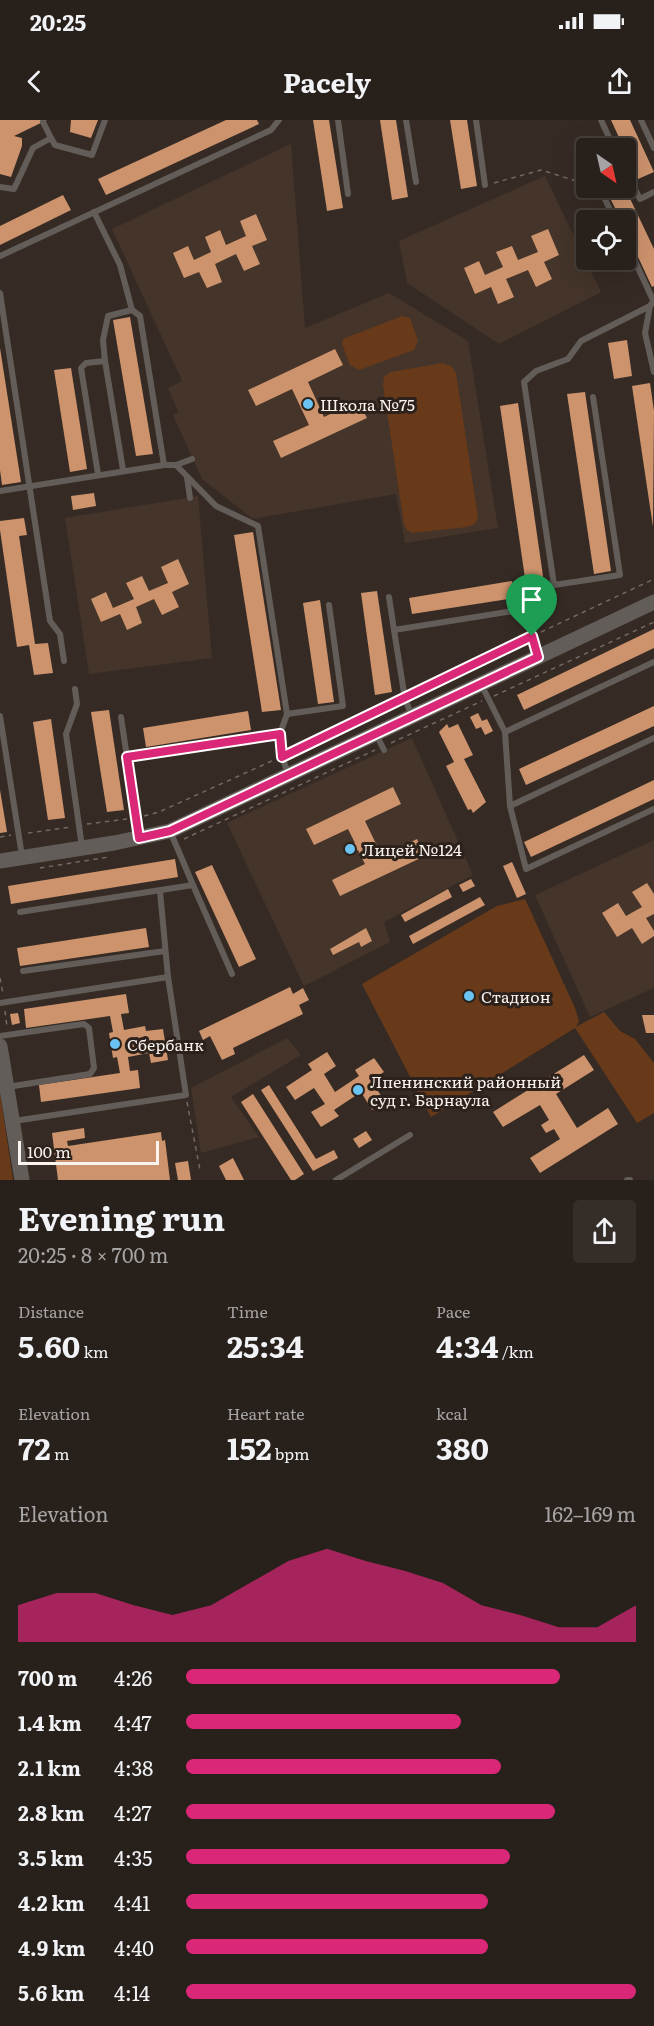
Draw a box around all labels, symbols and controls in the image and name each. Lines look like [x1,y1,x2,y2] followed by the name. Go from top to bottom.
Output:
[30,5,86,38] text: 20:25
[283,61,371,101] text: Pacely
[18,65,51,98] icon: back
[603,65,636,98] icon: share
[576,138,636,198] north arrow
[576,138,636,270] map controls
[576,210,636,270] button: locate
[320,392,415,416] place label: Школа №75
[301,397,315,411] marker: Школа №75
[506,574,557,636] pin
[515,583,548,616] icon: arrive
[362,837,462,861] place label: Лицей №124
[343,842,357,856] marker: Лицей №124
[481,984,551,1008] place label: Стадион
[462,989,476,1003] marker: Стадион
[127,1032,204,1056] place label: Сбербанк
[108,1037,122,1051] marker: Сбербанк
[370,1069,561,1111] place label: Лпенинский районный суд г. Барнаула
[351,1083,365,1097] marker: Лпенинский районный суд г. Барнаула
[18,1138,159,1166] scale bar
[27,1139,71,1163] text: 100 m
[18,1192,225,1241] text: Evening run
[573,1200,636,1263] button: share
[18,1239,168,1269] text: 20:25 · 8 × 700 m
[18,1299,84,1323] text: Distance
[227,1299,268,1323] text: Time
[436,1299,470,1323] text: Pace
[18,1323,80,1367] text: 5.60
[227,1323,304,1367] text: 25:34
[436,1323,499,1367] text: 4:34
[80,1339,109,1363] text: km
[499,1339,534,1363] text: /km
[18,1401,90,1425] text: Elevation
[227,1401,305,1425] text: Heart rate
[436,1401,468,1425] text: kcal
[18,1425,51,1469] text: 72
[227,1425,272,1469] text: 152
[436,1425,489,1469] text: 380
[51,1441,69,1465] text: m
[272,1441,310,1465] text: bpm
[18,1498,108,1528] text: Elevation
[544,1498,636,1528] text: 162–169 m
[18,1662,77,1692] text: 700 m
[114,1662,152,1692] text: 4:26
[18,1707,82,1737] text: 1.4 km
[114,1707,152,1737] text: 4:47
[18,1752,81,1782] text: 2.1 km
[114,1752,153,1782] text: 4:38
[18,1797,84,1827] text: 2.8 km
[114,1797,152,1827] text: 4:27
[18,1842,84,1872] text: 3.5 km
[114,1842,152,1872] text: 4:35
[18,1887,85,1917] text: 4.2 km
[114,1887,150,1917] text: 4:41
[18,1932,86,1962] text: 4.9 km
[114,1932,154,1962] text: 4:40
[18,1977,84,2007] text: 5.6 km
[114,1977,150,2007] text: 4:14

